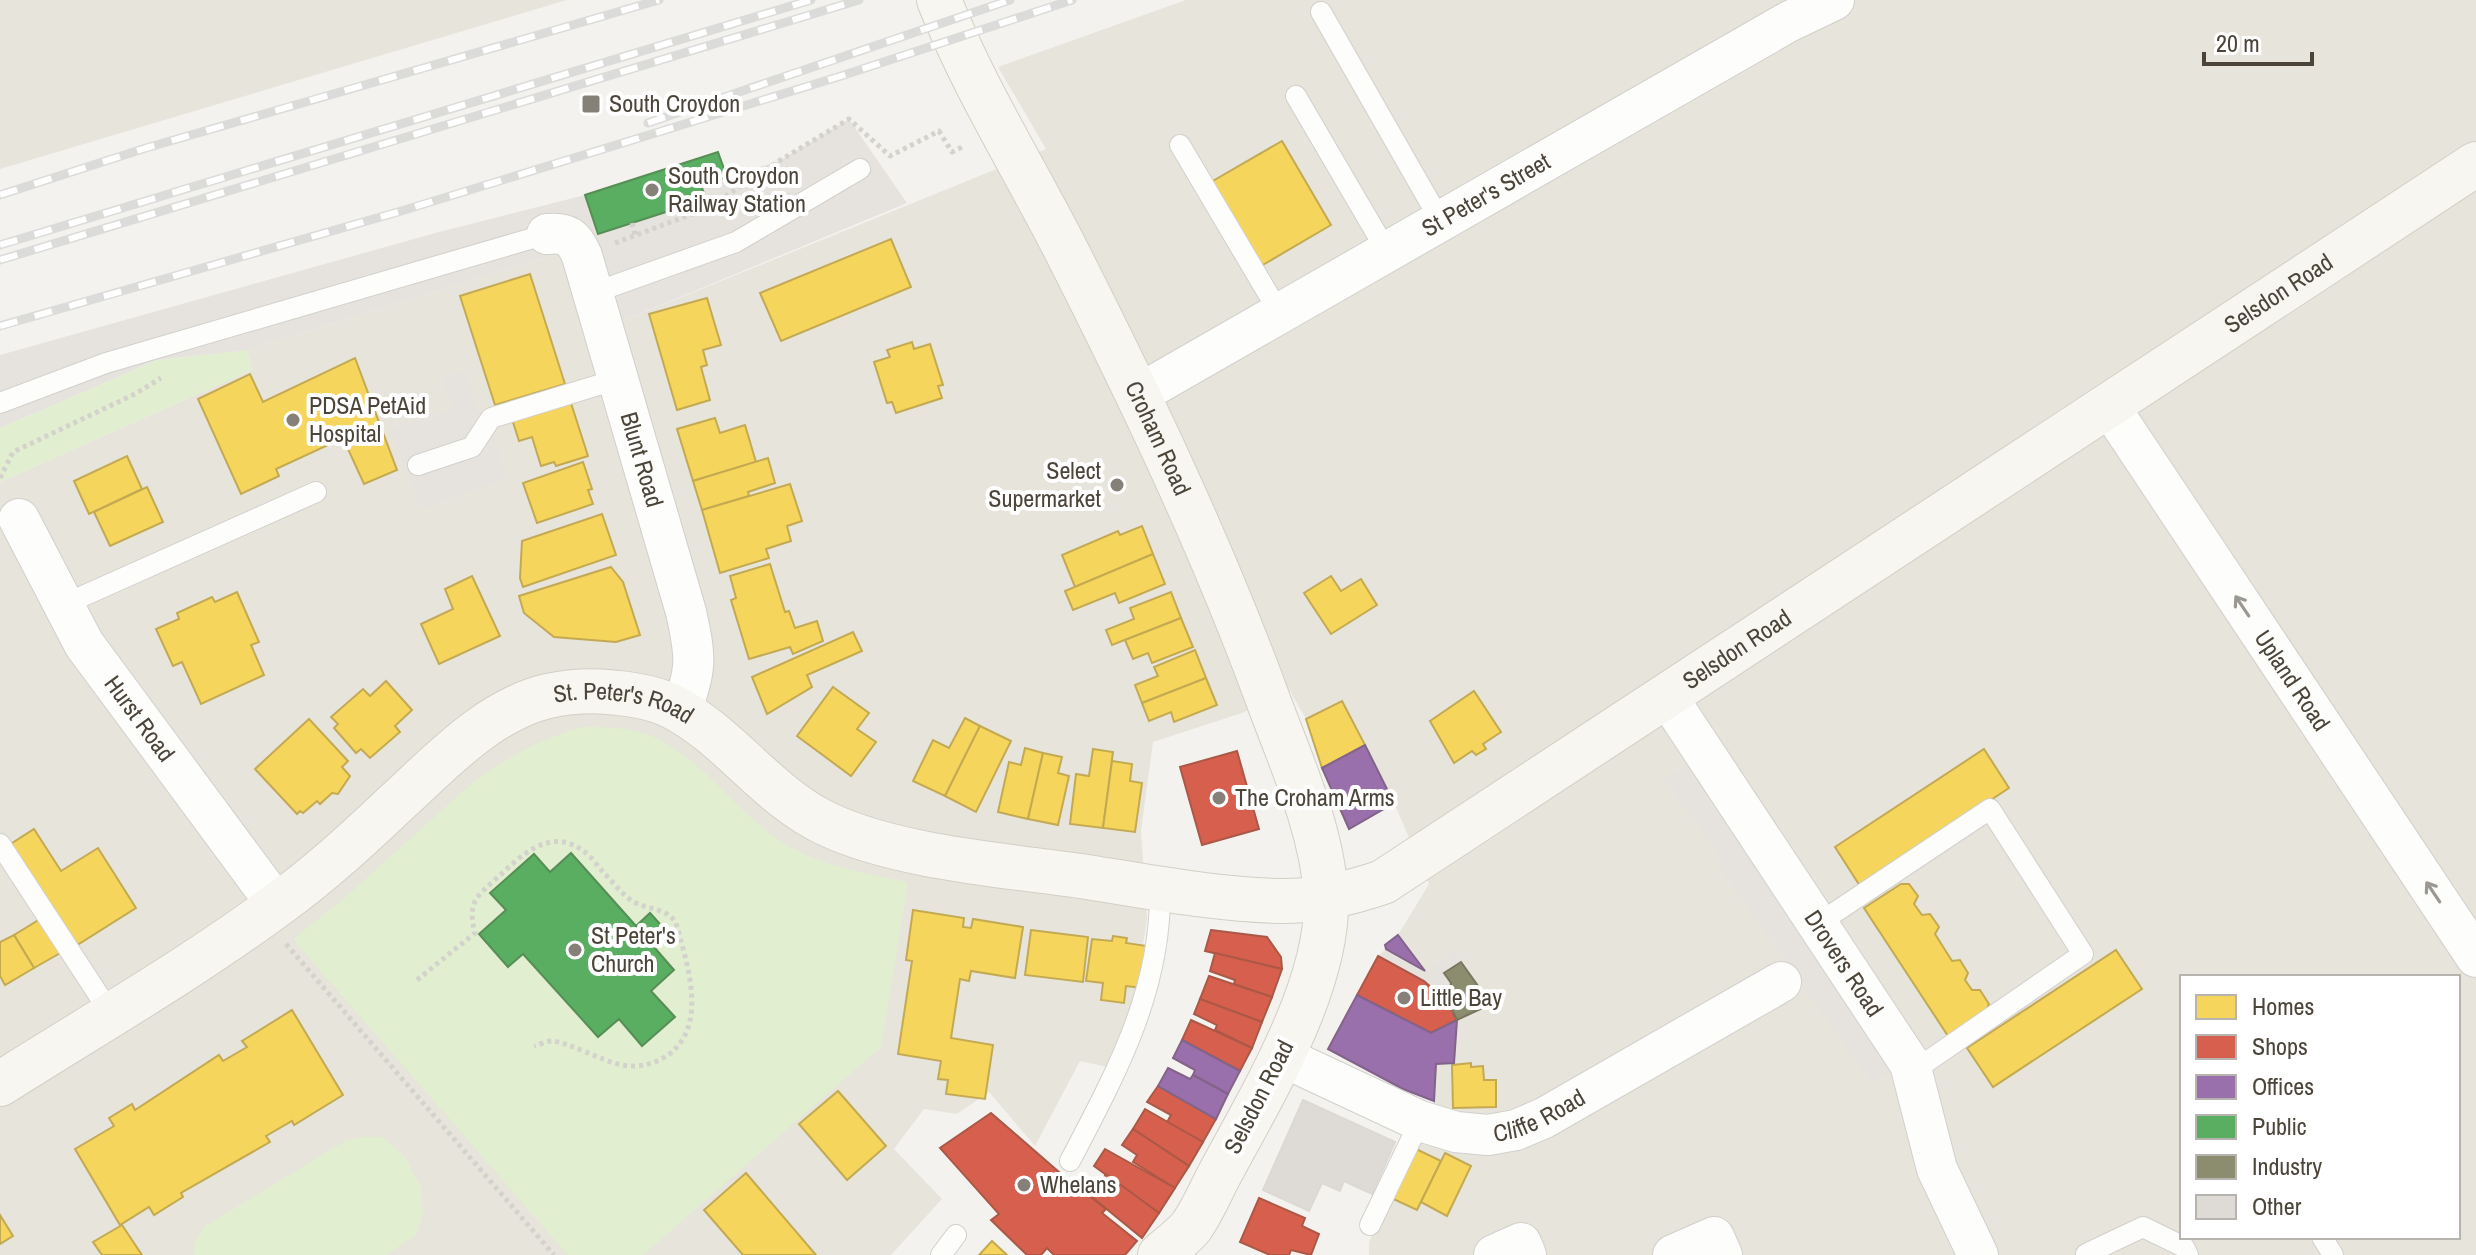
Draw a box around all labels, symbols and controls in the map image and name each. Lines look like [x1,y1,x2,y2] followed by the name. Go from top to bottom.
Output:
[2204,16,2312,66] scale bar
[2216,27,2260,59] text: 20 m
[609,87,740,119] place label: South Croydon
[580,93,602,115] marker: South Croydon
[1416,145,1556,244] street label: St Peter's Street
[668,159,806,219] place label: South Croydon Railway Station
[643,181,661,199] marker: South Croydon Railway Station
[2218,246,2338,340] street label: Selsdon Road
[1118,375,1199,500] street label: Croham Road
[309,389,426,449] place label: PDSA PetAid Hospital
[613,408,671,511] street label: Blunt Road
[284,411,302,429] marker: PDSA PetAid Hospital
[988,454,1102,514] place label: Select Supermarket
[1108,476,1126,494] marker: Select Supermarket
[2234,595,2250,617] one-way arrow
[1676,601,1797,696] street label: Selsdon Road
[2248,623,2338,737] street label: Upland Road
[98,669,183,768] street label: Hurst Road
[551,674,700,730] street label: St. Peter's Road
[1235,781,1395,813] place label: The Croham Arms
[1210,789,1228,807] marker: The Croham Arms
[2424,881,2440,904] one-way arrow
[1798,904,1891,1023] street label: Drovers Road
[591,919,676,979] place label: St Peter's Church
[566,941,584,959] marker: St Peter's Church
[2180,975,2460,1239] legend
[1420,981,1502,1013] place label: Little Bay
[1395,989,1413,1007] marker: Little Bay
[2252,990,2314,1022] text: Homes
[2252,1030,2308,1062] text: Shops
[1216,1034,1300,1159] street label: Selsdon Road
[2252,1070,2314,1102] text: Offices
[1491,1081,1590,1149] street label: Cliffe Road
[2252,1110,2307,1142] text: Public
[2252,1150,2322,1182] text: Industry
[1040,1168,1117,1200] place label: Whelans
[1015,1176,1033,1194] marker: Whelans
[2252,1190,2302,1222] text: Other

